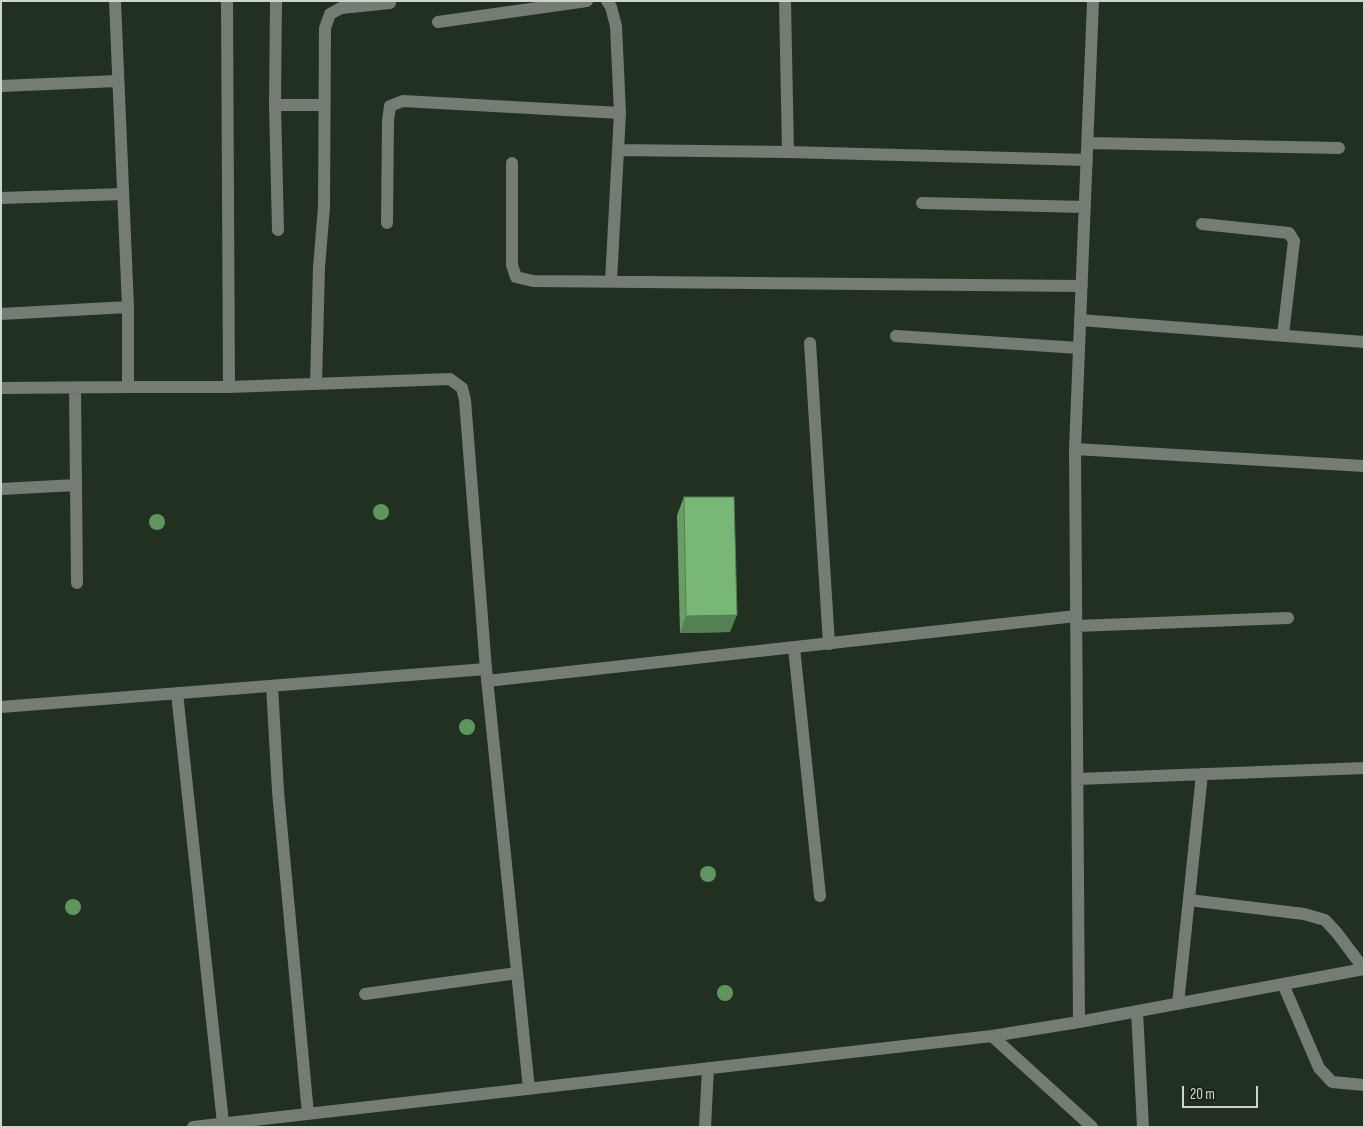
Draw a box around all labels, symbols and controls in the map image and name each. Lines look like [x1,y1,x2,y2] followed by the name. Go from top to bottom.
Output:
[1185,1076,1261,1108] scale bar
[1190,1085,1215,1104] text: 20 m

